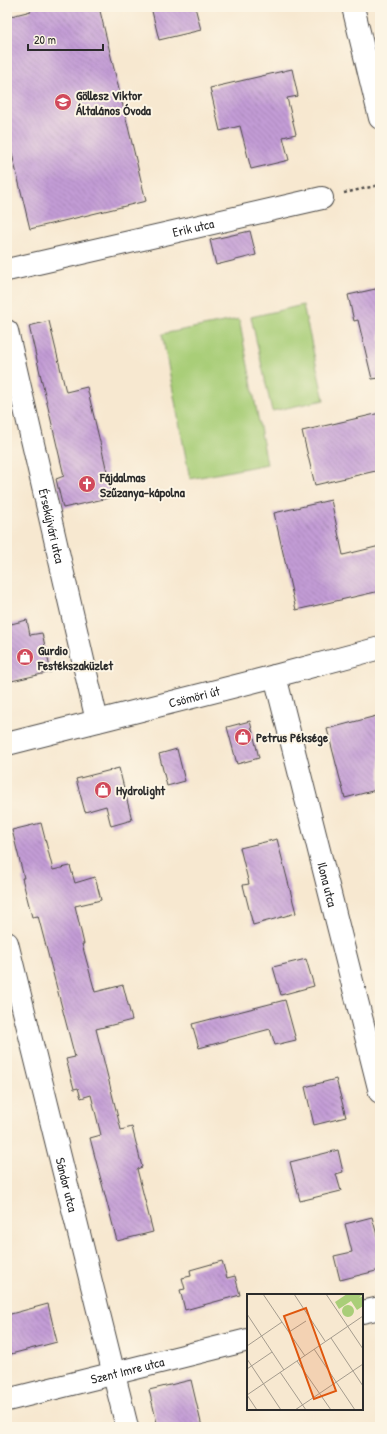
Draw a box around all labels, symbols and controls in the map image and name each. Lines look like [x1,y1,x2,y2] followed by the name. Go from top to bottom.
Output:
[28,26,103,52] scale bar
[34,31,56,48] text: 20 m
[76,86,152,119] place label: Göllesz Viktor Általános Óvoda
[53,92,73,112] school or university icon: Göllesz Viktor Általános Óvoda
[171,214,216,241] street label: Erik utca
[99,468,186,502] place label: Fájdalmas Szűzanya-kápolna
[77,474,97,494] church icon: Fájdalmas Szűzanya-kápolna
[35,487,69,565] street label: Érsekújvári utca
[37,641,114,674] place label: Gurdio Festékszaküzlet
[15,647,35,667] shop icon: Gurdio Festékszaküzlet
[167,681,222,712] street label: Csömöri út
[233,727,253,747] shop icon: Petrus Péksége
[256,728,329,747] place label: Petrus Péksége
[93,780,113,800] shop icon: Hydrolight
[116,781,166,800] place label: Hydrolight
[313,860,342,909] street label: Ilona utca
[52,1156,82,1214] street label: Sándor utca
[247,1294,363,1410] inset map
[89,1352,166,1388] street label: Szent Imre utca

